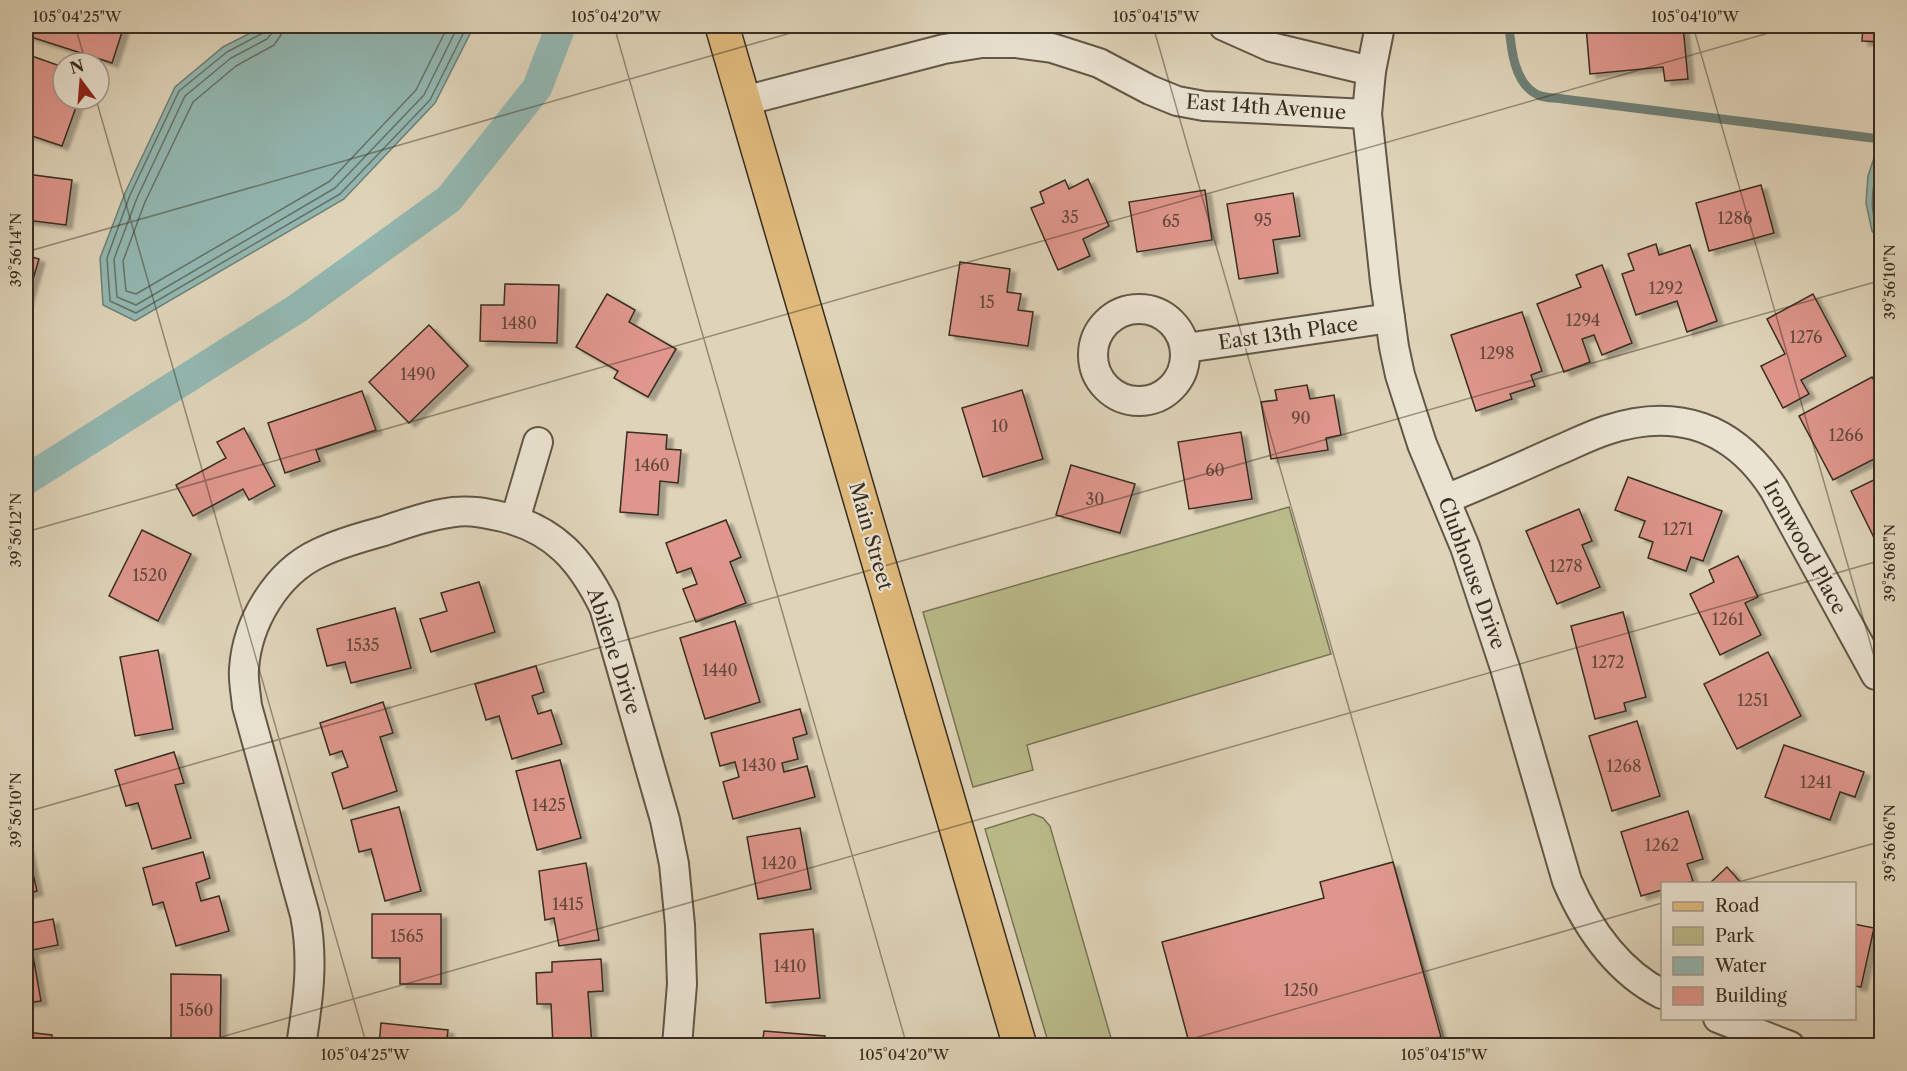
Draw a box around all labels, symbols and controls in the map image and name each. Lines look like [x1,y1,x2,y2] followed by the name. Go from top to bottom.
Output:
[33,7,122,26] text: 105°04'25"W
[571,7,662,26] text: 105°04'20"W
[1113,7,1200,26] text: 105°04'15"W
[1651,7,1740,26] text: 105°04'10"W
[51,51,111,111] north arrow
[67,55,86,78] text: N
[1185,89,1347,125] street label: East 14th Avenue
[1061,207,1079,227] house number: 35
[1718,208,1752,228] house number: 1286
[1254,210,1272,230] house number: 95
[1162,211,1180,231] house number: 65
[6,213,25,287] text: 39°56'14"N
[1880,244,1899,320] text: 39°56'10"N
[1649,278,1683,298] house number: 1292
[979,292,995,312] house number: 15
[1566,310,1600,330] house number: 1294
[1216,311,1360,355] street label: East 13th Place
[501,313,537,333] house number: 1480
[1790,327,1822,347] house number: 1276
[1480,343,1514,363] house number: 1298
[400,364,436,384] house number: 1490
[1291,408,1311,428] house number: 90
[992,416,1008,436] house number: 10
[1829,425,1863,445] house number: 1266
[634,455,670,475] house number: 1460
[1205,460,1225,480] house number: 60
[1758,476,1852,618] street label: Ironwood Place
[844,479,898,593] street label: Main Street
[1086,489,1104,509] house number: 30
[6,493,25,567] text: 39°56'12"N
[1433,494,1511,652] street label: Clubhouse Drive
[1663,519,1694,539] house number: 1271
[1880,524,1899,602] text: 39°56'08"N
[1549,556,1583,576] house number: 1278
[133,565,167,585] house number: 1520
[582,584,646,717] street label: Abilene Drive
[1712,609,1744,629] house number: 1261
[347,635,379,655] house number: 1535
[1591,652,1625,672] house number: 1272
[702,660,738,680] house number: 1440
[1737,690,1769,710] house number: 1251
[742,755,776,775] house number: 1430
[1607,756,1641,776] house number: 1268
[6,772,25,848] text: 39°56'10"N
[1800,772,1832,792] house number: 1241
[532,795,566,815] house number: 1425
[1880,804,1899,882] text: 39°56'06"N
[1645,835,1679,855] house number: 1262
[761,853,797,873] house number: 1420
[1661,882,1856,1020] legend
[552,894,584,914] house number: 1415
[1715,895,1760,917] text: Road
[1715,925,1756,947] text: Park
[390,926,424,946] house number: 1565
[1714,955,1767,977] text: Water
[774,956,806,976] house number: 1410
[1284,980,1318,1000] house number: 1250
[1715,985,1787,1007] text: Building
[179,1000,213,1020] house number: 1560
[321,1045,410,1064] text: 105°04'25"W
[859,1045,950,1064] text: 105°04'20"W
[1401,1045,1488,1064] text: 105°04'15"W

